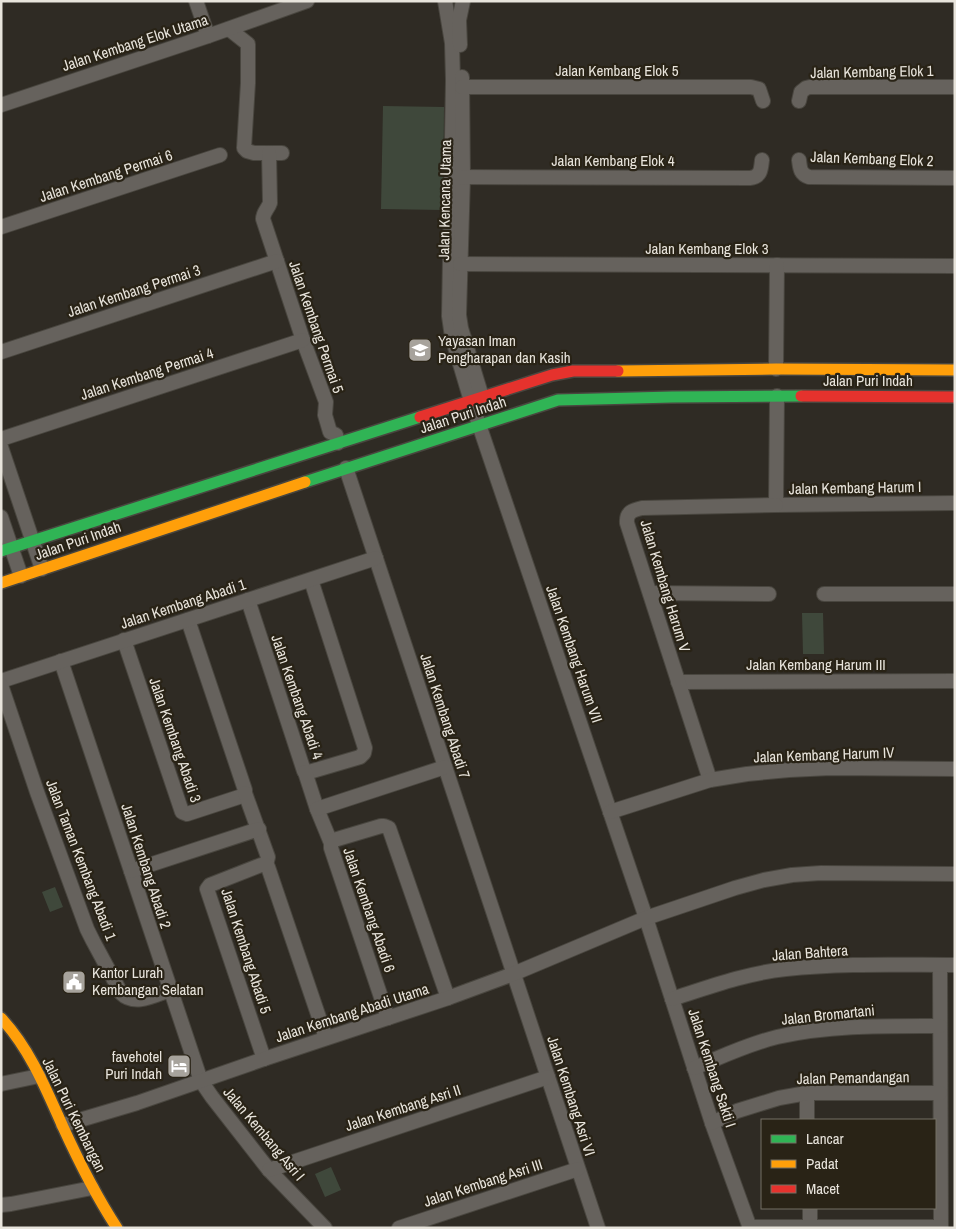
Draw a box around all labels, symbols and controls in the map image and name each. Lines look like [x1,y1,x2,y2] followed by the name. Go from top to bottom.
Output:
[59,9,211,76] street label: Jalan Kembang Elok Utama
[555,60,679,81] street label: Jalan Kembang Elok 5
[810,60,934,83] street label: Jalan Kembang Elok 1
[433,139,456,261] street label: Jalan Kencana Utama
[37,144,175,207] street label: Jalan Kembang Permai 6
[810,146,934,171] street label: Jalan Kembang Elok 2
[551,150,675,171] street label: Jalan Kembang Elok 4
[645,238,769,259] street label: Jalan Kembang Elok 3
[284,258,349,396] street label: Jalan Kembang Permai 5
[65,259,203,322] street label: Jalan Kembang Permai 3
[438,330,571,368] place label: Yayasan Iman Pengharapan dan Kasih
[407,337,433,363] school or university icon: Yayasan Iman Pengharapan dan Kasih
[78,342,216,405] street label: Jalan Kembang Permai 4
[823,370,913,391] street label: Jalan Puri Indah
[417,391,509,438] street label: Jalan Puri Indah
[788,476,921,499] street label: Jalan Kembang Harum I
[32,516,124,565] street label: Jalan Puri Indah
[635,517,696,655] street label: Jalan Kembang Harum V
[117,573,248,634] street label: Jalan Kembang Abadi 1
[541,582,608,725] street label: Jalan Kembang Harum VII
[266,632,329,762] street label: Jalan Kembang Abadi 4
[415,650,476,781] street label: Jalan Kembang Abadi 7
[746,654,886,675] street label: Jalan Kembang Harum III
[144,675,207,805] street label: Jalan Kembang Abadi 3
[753,742,896,767] street label: Jalan Kembang Harum IV
[41,776,122,944] street label: Jalan Taman Kembang Abadi 1
[116,800,177,931] street label: Jalan Kembang Abadi 2
[338,845,401,975] street label: Jalan Kembang Abadi 6
[216,885,277,1016] street label: Jalan Kembang Abadi 5
[771,939,849,966] street label: Jalan Bahtera
[92,962,203,1000] place label: Kantor Lurah Kembangan Selatan
[61,969,87,995] public building icon: Kantor Lurah Kembangan Selatan
[273,978,431,1047] street label: Jalan Kembang Abadi Utama
[780,999,876,1030] street label: Jalan Bromartani
[683,1006,742,1130] street label: Jalan Kembang Sakti I
[542,1033,601,1159] street label: Jalan Kembang Asri VI
[105,1046,162,1084] place label: favehotel Puri Indah
[166,1053,192,1079] hotel icon: favehotel Puri Indah
[38,1054,111,1176] street label: Jalan Puri Kembangan
[796,1066,910,1089] street label: Jalan Pemandangan
[342,1079,463,1136] street label: Jalan Kembang Asri II
[219,1082,310,1185] street label: Jalan Kembang Asri I
[761,1119,936,1209] legend
[806,1128,844,1149] text: Lancar
[421,1153,545,1212] street label: Jalan Kembang Asri III
[806,1153,839,1174] text: Padat
[806,1178,840,1199] text: Macet

